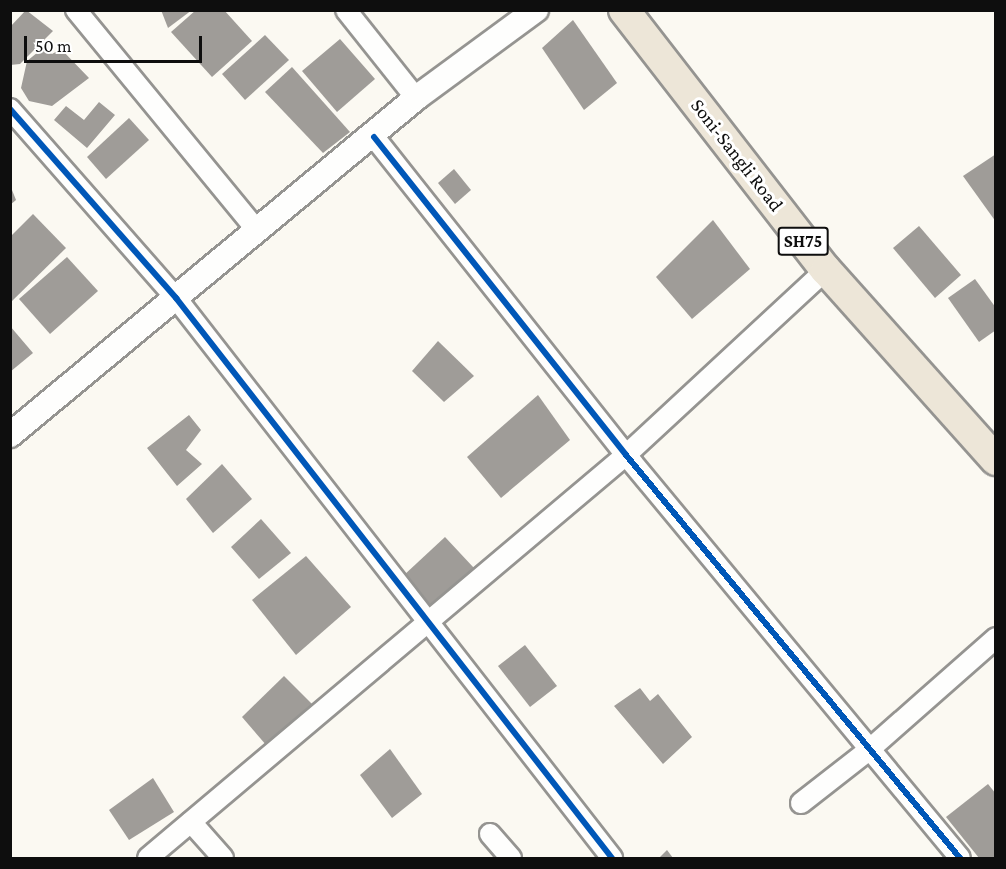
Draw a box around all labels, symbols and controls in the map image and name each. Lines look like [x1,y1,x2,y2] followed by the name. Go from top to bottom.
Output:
[27,24,206,62] scale bar
[35,36,72,56] text: 50 m
[686,94,788,216] street label: Soni-Sangli Road
[778,226,828,256] road number: SH75

